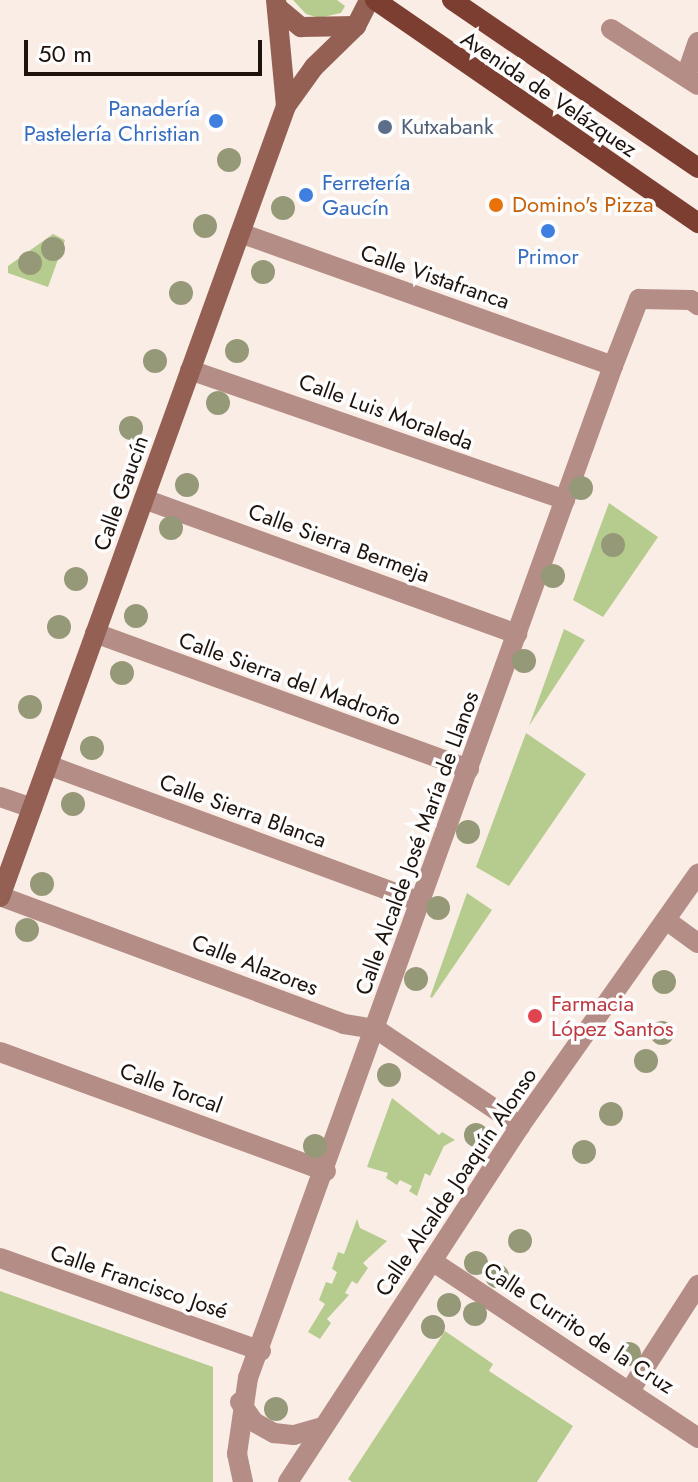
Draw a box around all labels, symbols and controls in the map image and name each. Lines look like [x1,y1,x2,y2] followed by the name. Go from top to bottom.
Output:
[28,24,266,74] scale bar
[456,25,642,163] street label: Avenida de Velázquez
[38,36,92,71] text: 50 m
[24,95,200,146] place label: Panadería Pastelería Christian
[207,112,225,130] marker: Panadería Pastelería Christian
[401,114,494,140] place label: Kutxabank
[376,118,394,136] marker: Kutxabank
[322,169,410,220] place label: Ferretería Gaucín
[297,186,315,204] marker: Ferretería Gaucín
[512,192,654,218] place label: Domino's Pizza
[487,196,505,214] marker: Domino's Pizza
[539,222,557,240] marker: Primor
[357,239,513,315] street label: Calle Vistafranca
[517,244,579,270] place label: Primor
[295,368,477,456] street label: Calle Luis Moraleda
[88,432,154,554] street label: Calle Gaucín
[245,498,433,588] street label: Calle Sierra Bermeja
[175,627,405,731] street label: Calle Sierra del Madroño
[350,688,484,998] street label: Calle Alcalde José María de Llanos
[156,769,330,853] street label: Calle Sierra Blanca
[188,929,322,1001] street label: Calle Alazores
[551,990,674,1042] place label: Farmacia López Santos
[526,1007,544,1025] marker: Farmacia López Santos
[116,1057,226,1119] street label: Calle Torcal
[370,1063,542,1301] street label: Calle Alcalde Joaquín Alonso
[47,1239,231,1325] street label: Calle Francisco José
[479,1256,679,1400] street label: Calle Currito de la Cruz

